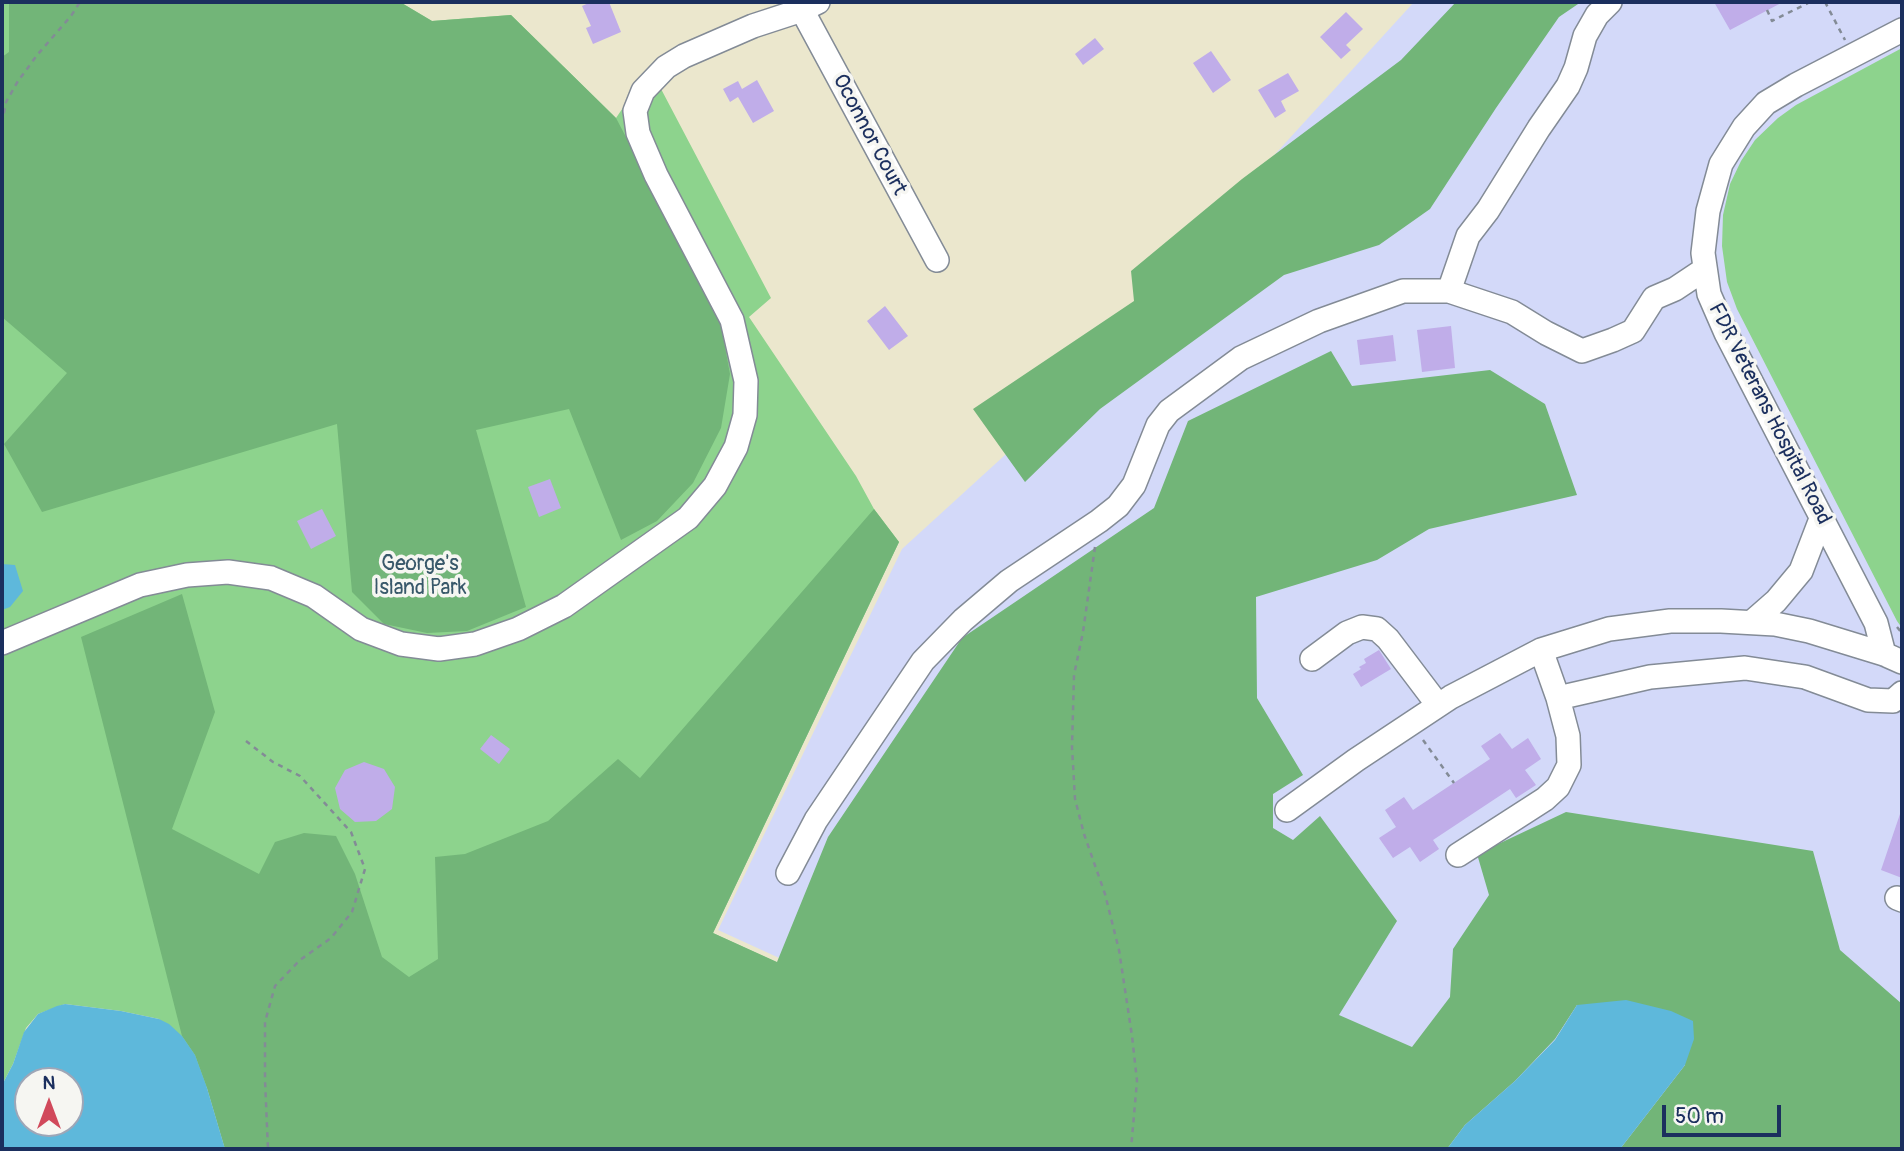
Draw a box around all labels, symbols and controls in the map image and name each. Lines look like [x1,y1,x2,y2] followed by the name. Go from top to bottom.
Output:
[827,70,911,200] street label: Oconnor Court
[1702,299,1836,529] street label: FDR Veterans Hospital Road
[374,552,466,602] park label: George's Island Park
[14,1067,84,1137] north arrow
[43,1071,55,1095] text: N
[1666,1092,1785,1136] scale bar
[1675,1103,1724,1130] text: 50 m

